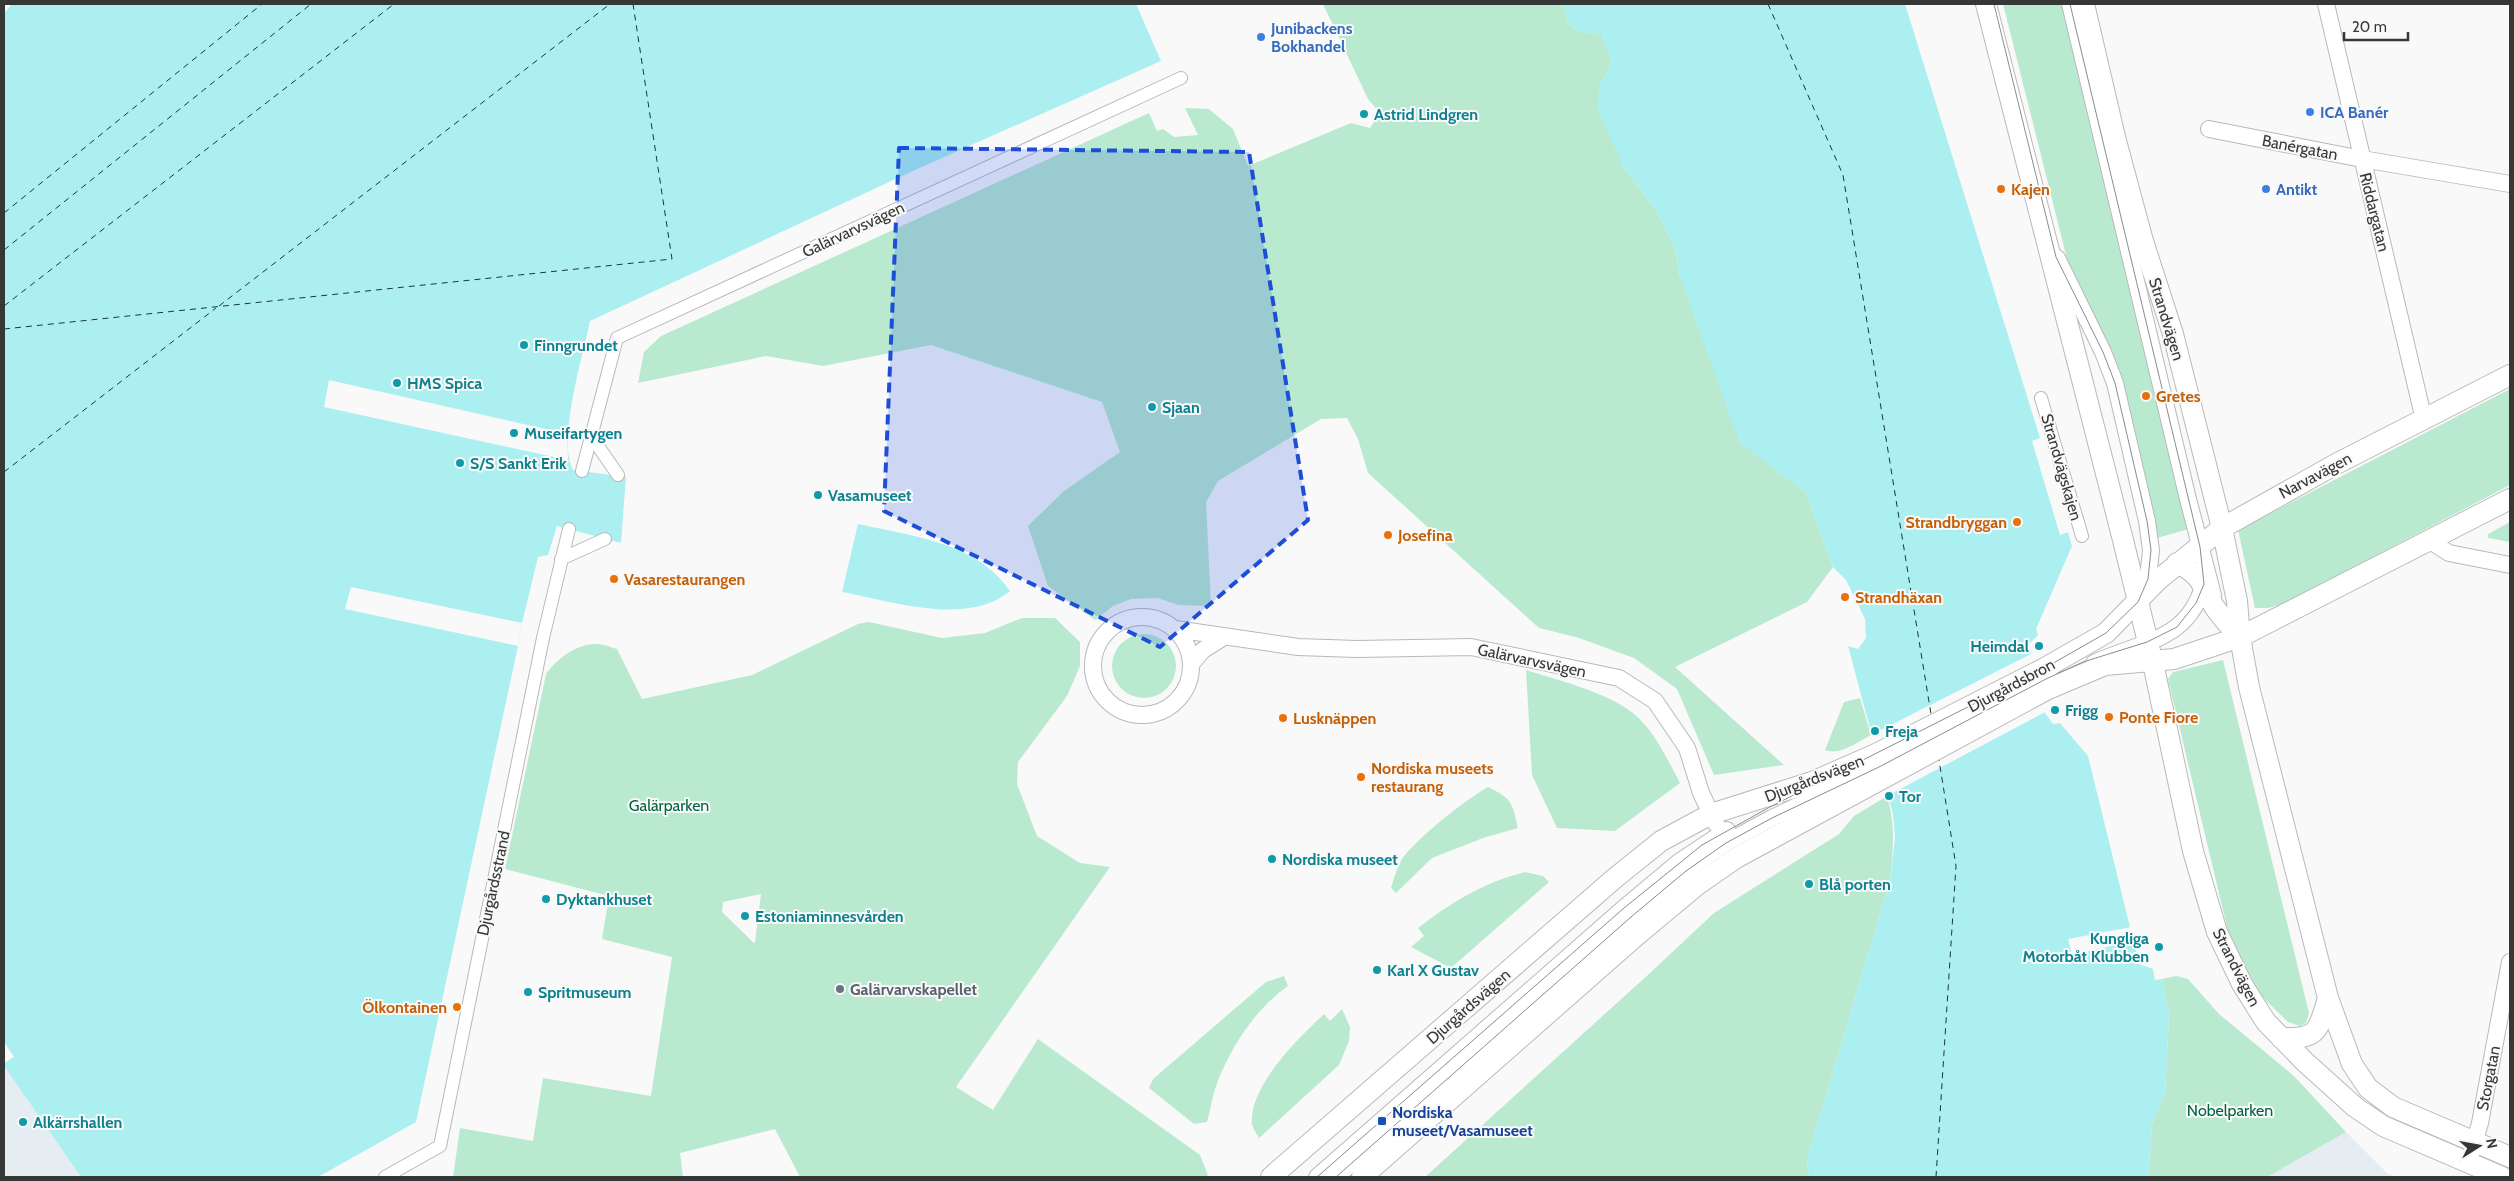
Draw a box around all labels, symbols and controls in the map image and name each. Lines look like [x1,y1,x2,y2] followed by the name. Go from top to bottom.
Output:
[2344,10,2408,42] scale bar
[2352,18,2387,36] text: 20 m
[1270,19,1353,56] place label: Junibackens Bokhandel
[1255,31,1267,43] marker: Junibackens Bokhandel
[2320,103,2389,122] place label: ICA Banér
[1374,105,1478,124] place label: Astrid Lindgren
[2304,106,2316,118] marker: ICA Banér
[1358,108,1370,120] marker: Astrid Lindgren
[2260,131,2339,164] street label: Banérgatan
[2356,171,2394,254] street label: Riddargatan
[2011,180,2050,199] place label: Kajen
[2276,180,2318,199] place label: Antikt
[1995,183,2007,195] marker: Kajen
[2260,183,2272,195] marker: Antikt
[799,197,907,261] street label: Galärvarvsvägen
[2145,275,2188,363] street label: Strandvägen
[534,336,618,355] place label: Finngrundet
[518,339,530,351] marker: Finngrundet
[407,374,482,393] place label: HMS Spica
[391,377,403,389] marker: HMS Spica
[2156,387,2201,406] place label: Gretes
[2140,390,2152,402] marker: Gretes
[1162,398,1200,417] place label: Sjaan
[1146,401,1158,413] marker: Sjaan
[2037,412,2086,523] street label: Strandvägskajen
[524,424,622,443] place label: Museifartygen
[508,427,520,439] marker: Museifartygen
[2276,448,2355,503] street label: Narvavägen
[470,454,567,473] place label: S/S Sankt Erik
[454,457,466,469] marker: S/S Sankt Erik
[828,486,912,505] place label: Vasamuseet
[812,489,824,501] marker: Vasamuseet
[1906,513,2007,532] place label: Strandbryggan
[2011,516,2023,528] marker: Strandbryggan
[1397,526,1453,545] place label: Josefina
[1382,529,1394,541] marker: Josefina
[624,570,745,589] place label: Vasarestaurangen
[608,573,620,585] marker: Vasarestaurangen
[1855,588,1942,607] place label: Strandhäxan
[1839,591,1851,603] marker: Strandhäxan
[1970,637,2029,656] place label: Heimdal
[1476,640,1588,681] street label: Galärvarvsvägen
[2033,640,2045,652] marker: Heimdal
[1965,655,2058,716] street label: Djurgårdsbron
[2065,701,2098,720] place label: Frigg
[2049,704,2061,716] marker: Frigg
[2119,708,2198,727] place label: Ponte Fiore
[1293,709,1376,728] place label: Lusknäppen
[2103,711,2115,723] marker: Ponte Fiore
[1277,712,1289,724] marker: Lusknäppen
[1885,722,1918,741] place label: Freja
[1869,725,1881,737] marker: Freja
[1762,751,1867,806] street label: Djurgårdsvägen
[1371,759,1494,796] place label: Nordiska museets restaurang
[1355,771,1367,783] marker: Nordiska museets restaurang
[1899,787,1922,806] place label: Tor
[1883,790,1895,802] marker: Tor
[629,796,709,815] park label: Galärparken
[473,829,514,937] street label: Djurgårdsstrand
[1282,850,1398,869] place label: Nordiska museet
[1266,853,1278,865] marker: Nordiska museet
[1819,875,1891,894] place label: Blå porten
[1803,878,1815,890] marker: Blå porten
[556,890,653,909] place label: Dyktankhuset
[540,893,552,905] marker: Dyktankhuset
[755,907,904,926] place label: Estoniaminnesvården
[739,910,751,922] marker: Estoniaminnesvården
[2209,925,2264,1010] street label: Strandvägen
[2023,929,2149,966] place label: Kungliga Motorbåt Klubben
[2153,941,2165,953] marker: Kungliga Motorbåt Klubben
[1387,961,1479,980] place label: Karl X Gustav
[1371,964,1383,976] marker: Karl X Gustav
[1423,965,1514,1048] street label: Djurgårdsvägen
[850,980,977,999] place label: Galärvarvskapellet
[538,983,631,1002] place label: Spritmuseum
[834,983,846,995] marker: Galärvarvskapellet
[522,986,534,998] marker: Spritmuseum
[362,998,447,1017] place label: Ölkontainen
[451,1001,463,1013] marker: Ölkontainen
[2473,1044,2504,1112] street label: Storgatan
[2187,1101,2273,1120] park label: Nobelparken
[1392,1103,1533,1140] place label: Nordiska museet/Vasamuseet
[33,1113,122,1132] place label: Alkärrshallen
[1376,1115,1388,1127] marker: Nordiska museet/Vasamuseet
[17,1116,29,1128] marker: Alkärrshallen
[2454,1121,2504,1171] north arrow
[2482,1137,2502,1150] text: N

